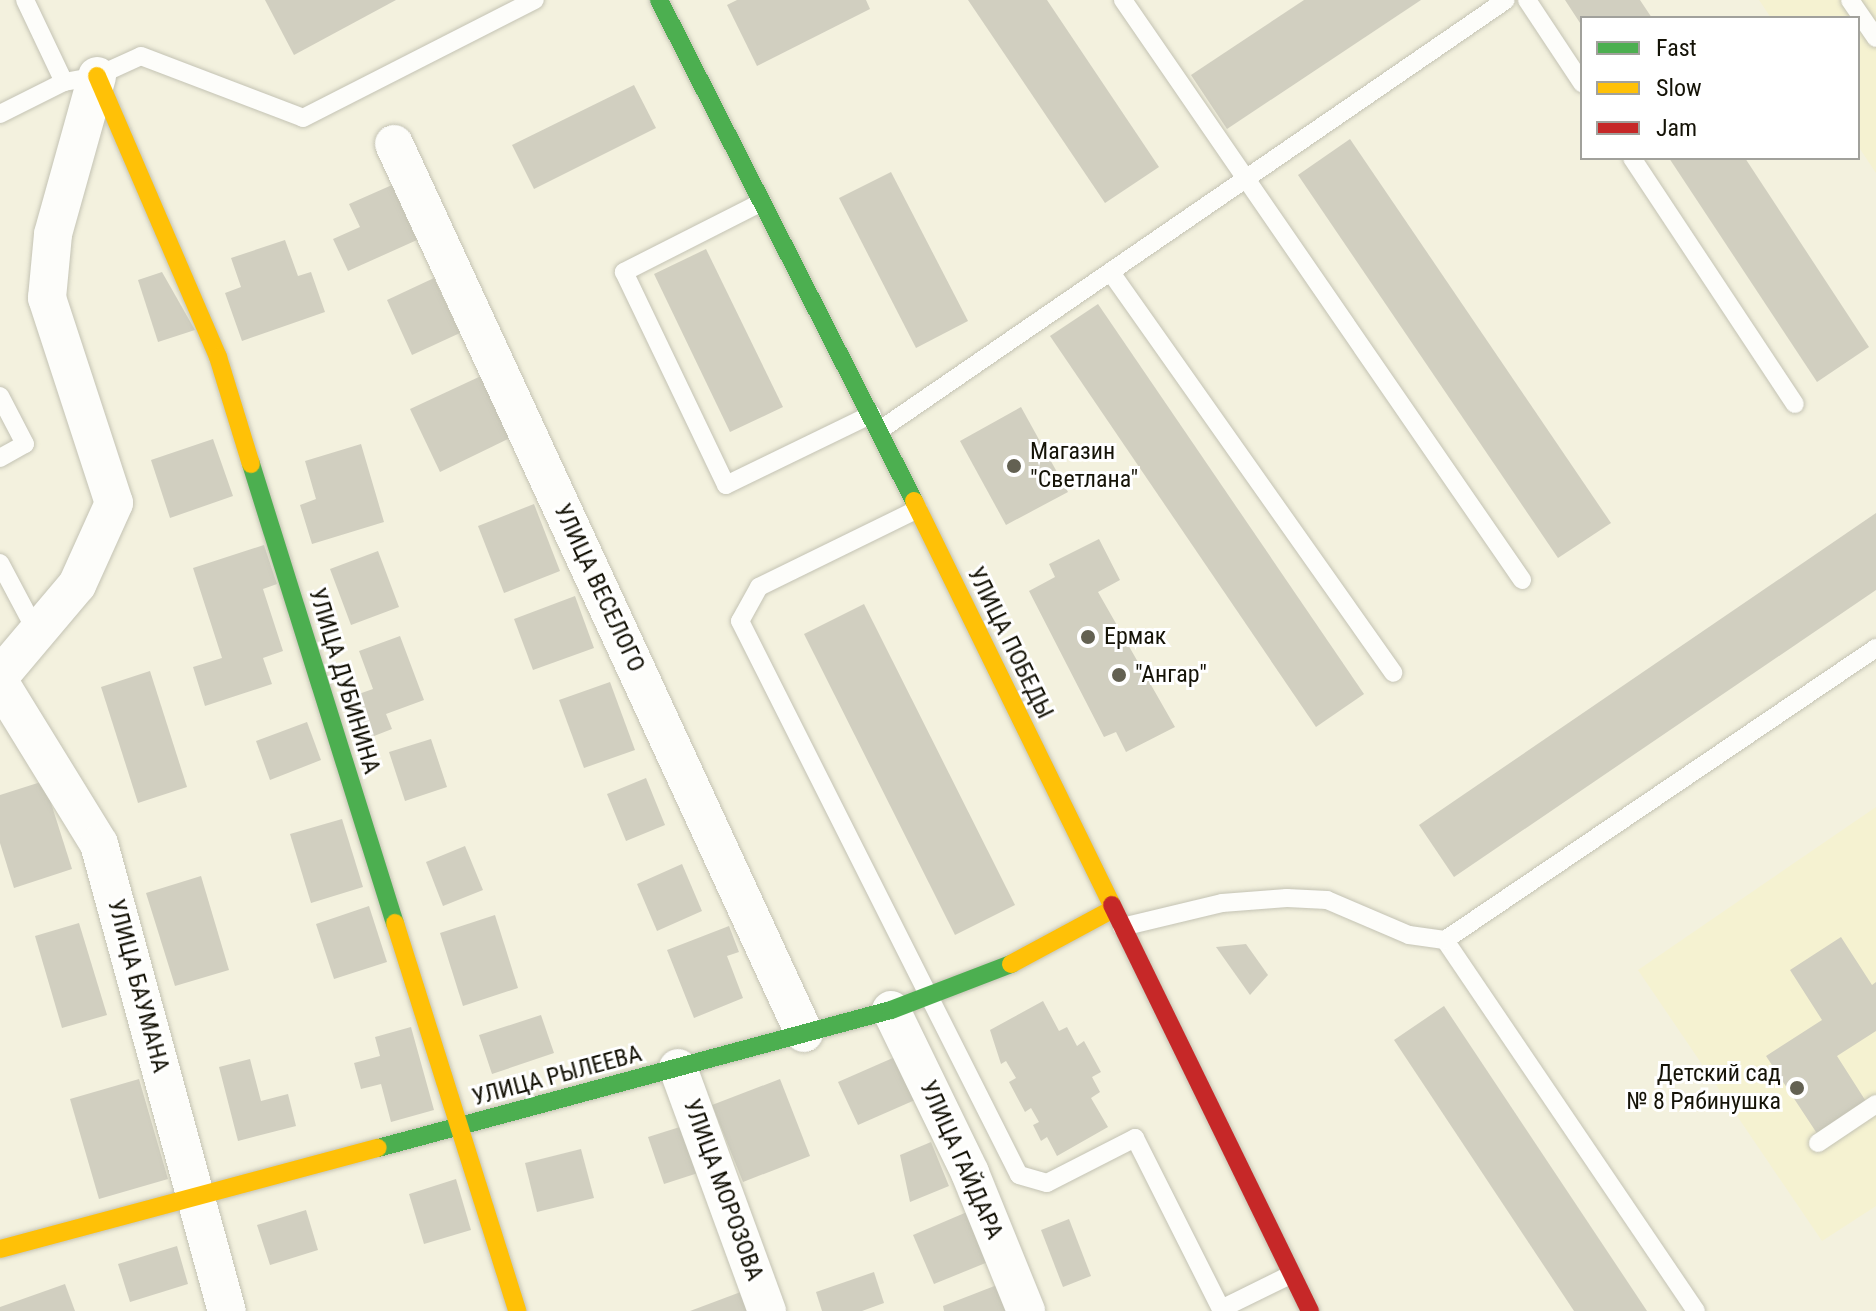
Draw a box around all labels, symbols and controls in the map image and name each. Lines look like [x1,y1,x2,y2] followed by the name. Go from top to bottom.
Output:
[1580,16,1860,160] legend
[1656,34,1697,62] text: Fast
[1656,74,1702,102] text: Slow
[1656,114,1697,142] text: Jam
[1030,438,1138,494] place label: Магазин "Светлана"
[1005,457,1023,475] marker: Магазин "Светлана"
[547,499,651,677] street label: УЛИЦА ВЕСЕЛОГО
[961,562,1059,724] street label: УЛИЦА ПОБЕДЫ
[302,585,386,777] street label: УЛИЦА ДУБИНИНА
[1104,623,1166,651] place label: Ермак
[1079,628,1097,646] marker: Ермак
[1135,661,1207,689] place label: "Ангар"
[1110,666,1128,684] marker: "Ангар"
[101,896,175,1076] street label: УЛИЦА БАУМАНА
[469,1040,645,1112] street label: УЛИЦА РЫЛЕЕВА
[1626,1060,1781,1116] place label: Детский сад № 8 Рябинушка
[913,1076,1009,1244] street label: УЛИЦА ГАЙДАРА
[1788,1079,1806,1097] marker: Детский сад № 8 Рябинушка
[677,1095,769,1285] street label: УЛИЦА МОРОЗОВА

